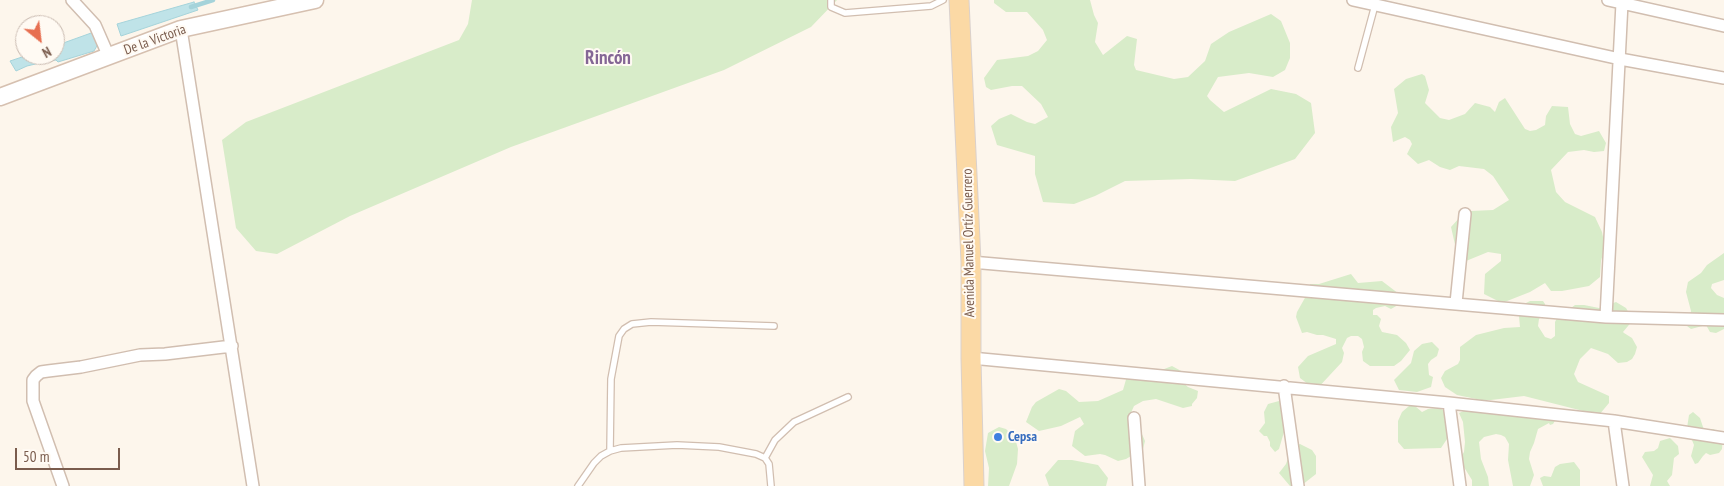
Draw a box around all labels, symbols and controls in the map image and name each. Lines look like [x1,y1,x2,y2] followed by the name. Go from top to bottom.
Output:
[15,15,65,65] north arrow
[122,21,188,59] street label: De la Victoria
[39,43,54,62] text: N
[585,48,631,70] district label: Rincón
[959,168,979,318] street label: Avenida Manuel Ortíz Guerrero
[1008,429,1037,445] place label: Cepsa
[992,431,1004,443] marker: Cepsa
[18,438,122,470] scale bar
[23,447,49,466] text: 50 m

